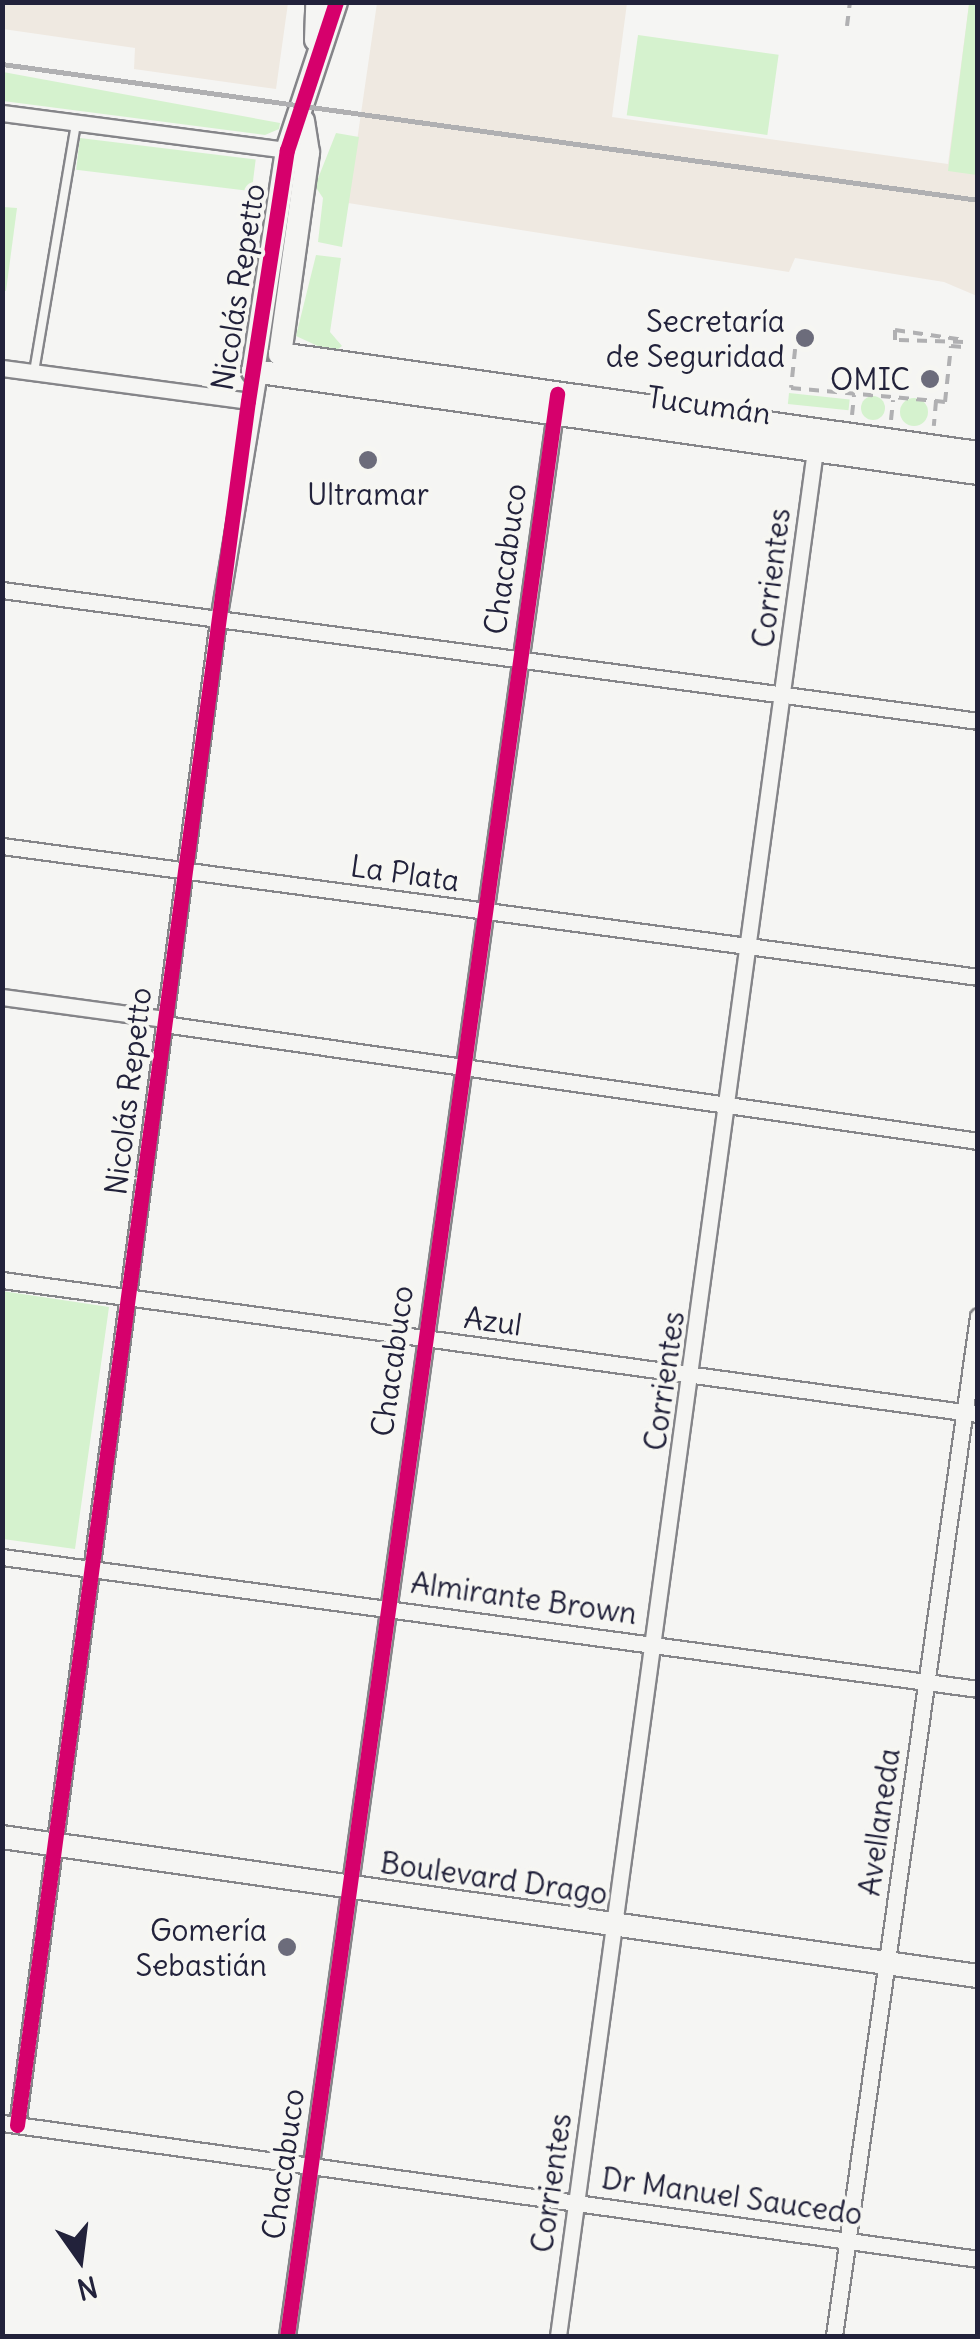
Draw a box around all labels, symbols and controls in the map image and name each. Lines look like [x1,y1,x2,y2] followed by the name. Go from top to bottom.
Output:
[204,181,272,393] street label: Nicolás Repetto
[606,303,785,374] place label: Secretaría de Seguridad
[794,327,816,349] marker: Secretaría de Seguridad
[830,361,910,397] place label: OMIC
[919,368,941,390] marker: OMIC
[645,379,773,431] street label: Tucumán
[357,449,379,471] marker: Ultramar
[307,476,429,512] place label: Ultramar
[477,481,533,637] street label: Chacabuco
[745,506,797,650] street label: Corrientes
[348,848,462,898] street label: La Plata
[97,985,159,1197] street label: Nicolás Repetto
[364,1283,420,1439] street label: Chacabuco
[462,1299,524,1343] street label: Azul
[636,1309,692,1453] street label: Corrientes
[409,1564,639,1632] street label: Almirante Brown
[851,1746,907,1898] street label: Avellaneda
[378,1844,610,1912] street label: Boulevard Drago
[135,1912,267,1982] place label: Gomería Sebastián
[276,1936,298,1958] marker: Gomería Sebastián
[255,2086,311,2242] street label: Chacabuco
[523,2111,579,2255] street label: Corrientes
[599,2160,865,2232] street label: Dr Manuel Saucedo
[30,2209,130,2309] north arrow
[74,2268,101,2308] text: N

